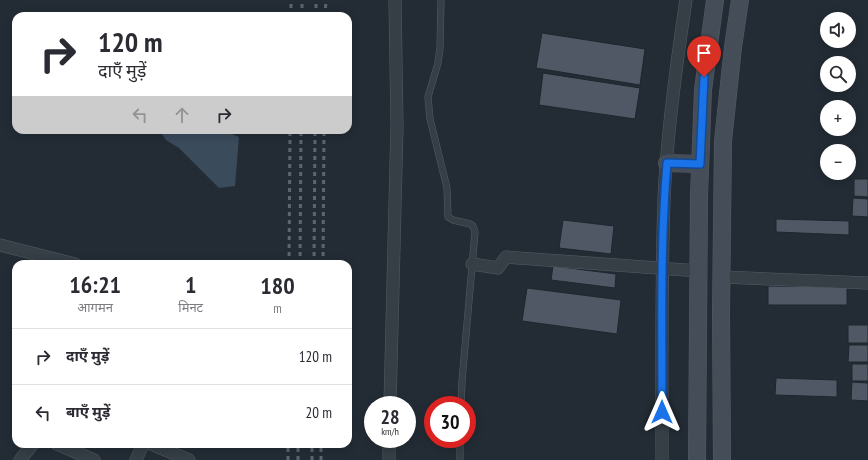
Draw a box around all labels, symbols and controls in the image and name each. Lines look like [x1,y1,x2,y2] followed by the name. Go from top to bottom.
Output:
[820,12,856,180] map controls
[820,12,856,48] button: sound
[98,23,162,60] text: 120 m
[32,28,84,80] icon: right
[687,36,721,77] pin
[693,42,715,64] icon: arrive
[820,56,856,92] button: search
[98,59,146,82] text: दाएँ मुड़ें
[820,100,856,136] button: +
[129,104,151,126] icon: left
[171,104,193,126] icon: ahead
[213,104,235,126] icon: right
[820,144,856,180] button: −
[69,269,121,300] text: 16:21
[185,269,196,300] text: 1
[260,270,295,301] text: 180
[77,299,113,316] text: आगमन
[178,299,203,316] text: मिनट
[273,300,282,317] text: m
[32,346,54,368] icon: right
[66,346,109,365] text: दाएँ मुड़ें
[299,347,332,366] text: 120 m
[641,391,683,433] position arrow
[424,396,476,448] speed limit sign: 30
[32,402,54,424] icon: left
[66,402,110,421] text: बाएँ मुड़ें
[306,403,332,422] text: 20 m
[380,404,400,430] text: 28
[381,425,399,438] text: km/h

